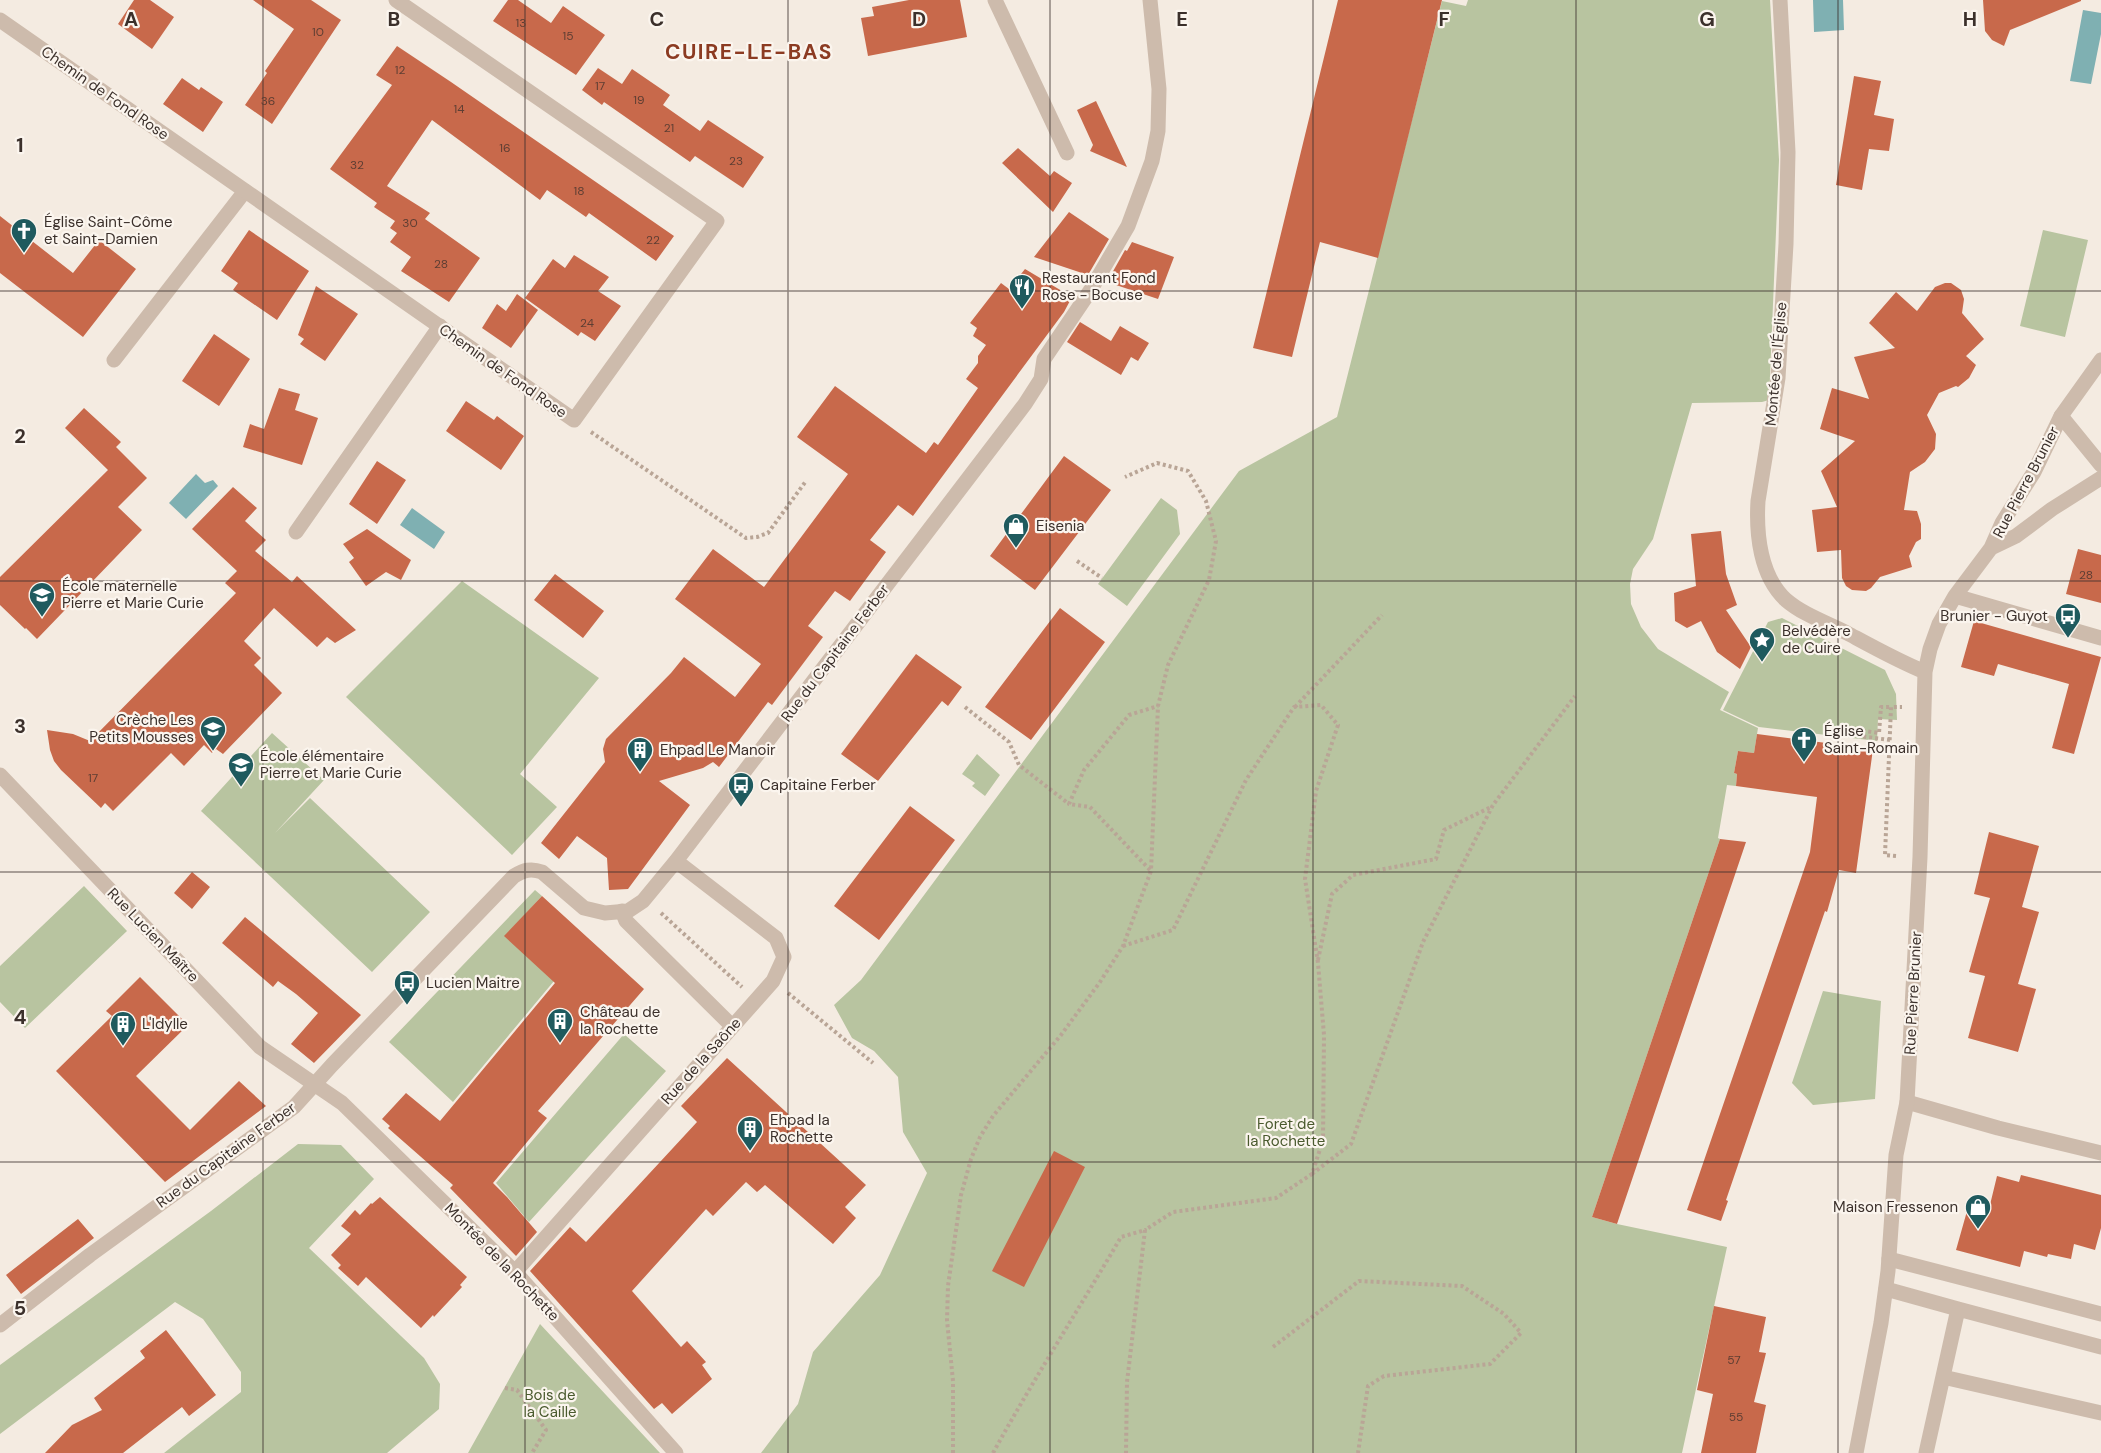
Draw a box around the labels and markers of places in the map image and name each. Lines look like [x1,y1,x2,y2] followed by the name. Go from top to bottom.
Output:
[44,212,172,249] place label: Église Saint-Côme et Saint-Damien
[9,216,39,254] church icon: Église Saint-Côme et Saint-Damien
[1042,268,1156,305] place label: Restaurant Fond Rose - Bocuse
[1007,272,1037,310] restaurant icon: Restaurant Fond Rose - Bocuse
[1001,511,1031,549] shop icon: Eisenia
[1036,516,1085,536] place label: Eisenia
[62,576,204,613] place label: École maternelle Pierre et Marie Curie
[27,580,57,618] school or university icon: École maternelle Pierre et Marie Curie
[2053,601,2083,639] bus stop icon: Brunier - Guyot
[1940,606,2048,626] place label: Brunier - Guyot
[1782,621,1851,658] place label: Belvédère de Cuire
[1747,625,1777,663] place icon: Belvédère de Cuire
[89,710,194,747] place label: Crèche Les Petits Mousses
[198,714,228,752] school or university icon: Crèche Les Petits Mousses
[1824,721,1918,758] place label: Église Saint-Romain
[1789,725,1819,763] church icon: Église Saint-Romain
[625,735,655,773] building icon: Ehpad Le Manoir
[660,740,776,760] place label: Ehpad Le Manoir
[260,746,402,783] place label: École élémentaire Pierre et Marie Curie
[226,750,256,788] school or university icon: École élémentaire Pierre et Marie Curie
[726,770,756,808] bus stop icon: Capitaine Ferber
[760,775,876,795] place label: Capitaine Ferber
[392,968,422,1006] bus stop icon: Lucien Maitre
[426,973,520,993] place label: Lucien Maitre
[580,1002,660,1039] place label: Château de la Rochette
[545,1006,575,1044] building icon: Château de la Rochette
[108,1009,138,1047] building icon: L'Idylle
[142,1014,188,1034] place label: L'Idylle
[770,1110,833,1147] place label: Ehpad la Rochette
[735,1114,765,1152] building icon: Ehpad la Rochette
[1963,1192,1993,1230] shop icon: Maison Fressenon
[1833,1197,1958,1217] place label: Maison Fressenon

